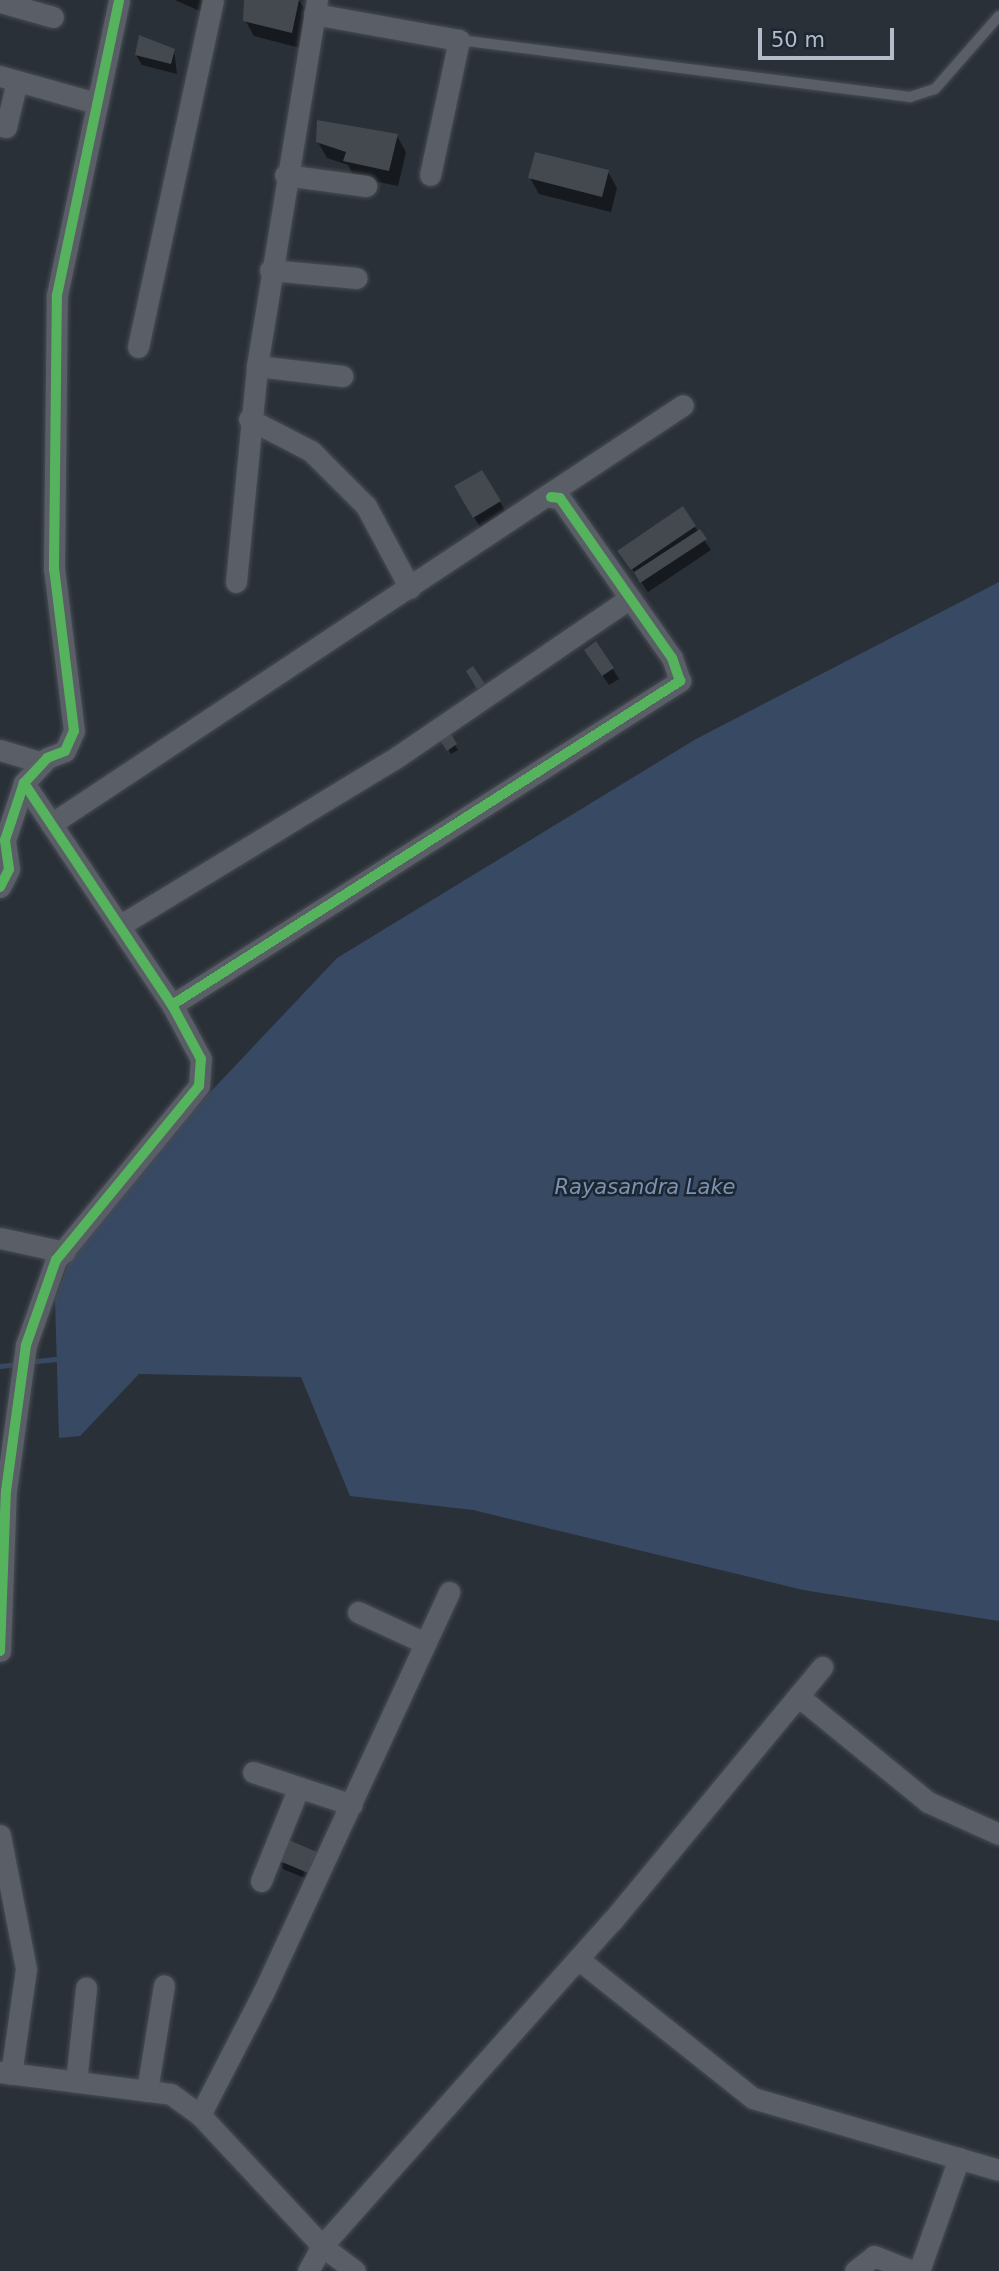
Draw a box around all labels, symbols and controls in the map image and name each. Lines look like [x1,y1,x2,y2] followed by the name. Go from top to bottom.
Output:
[761,14,898,58] scale bar
[771,28,825,52] text: 50 m
[554,1174,736,1200] water label: Rayasandra Lake

